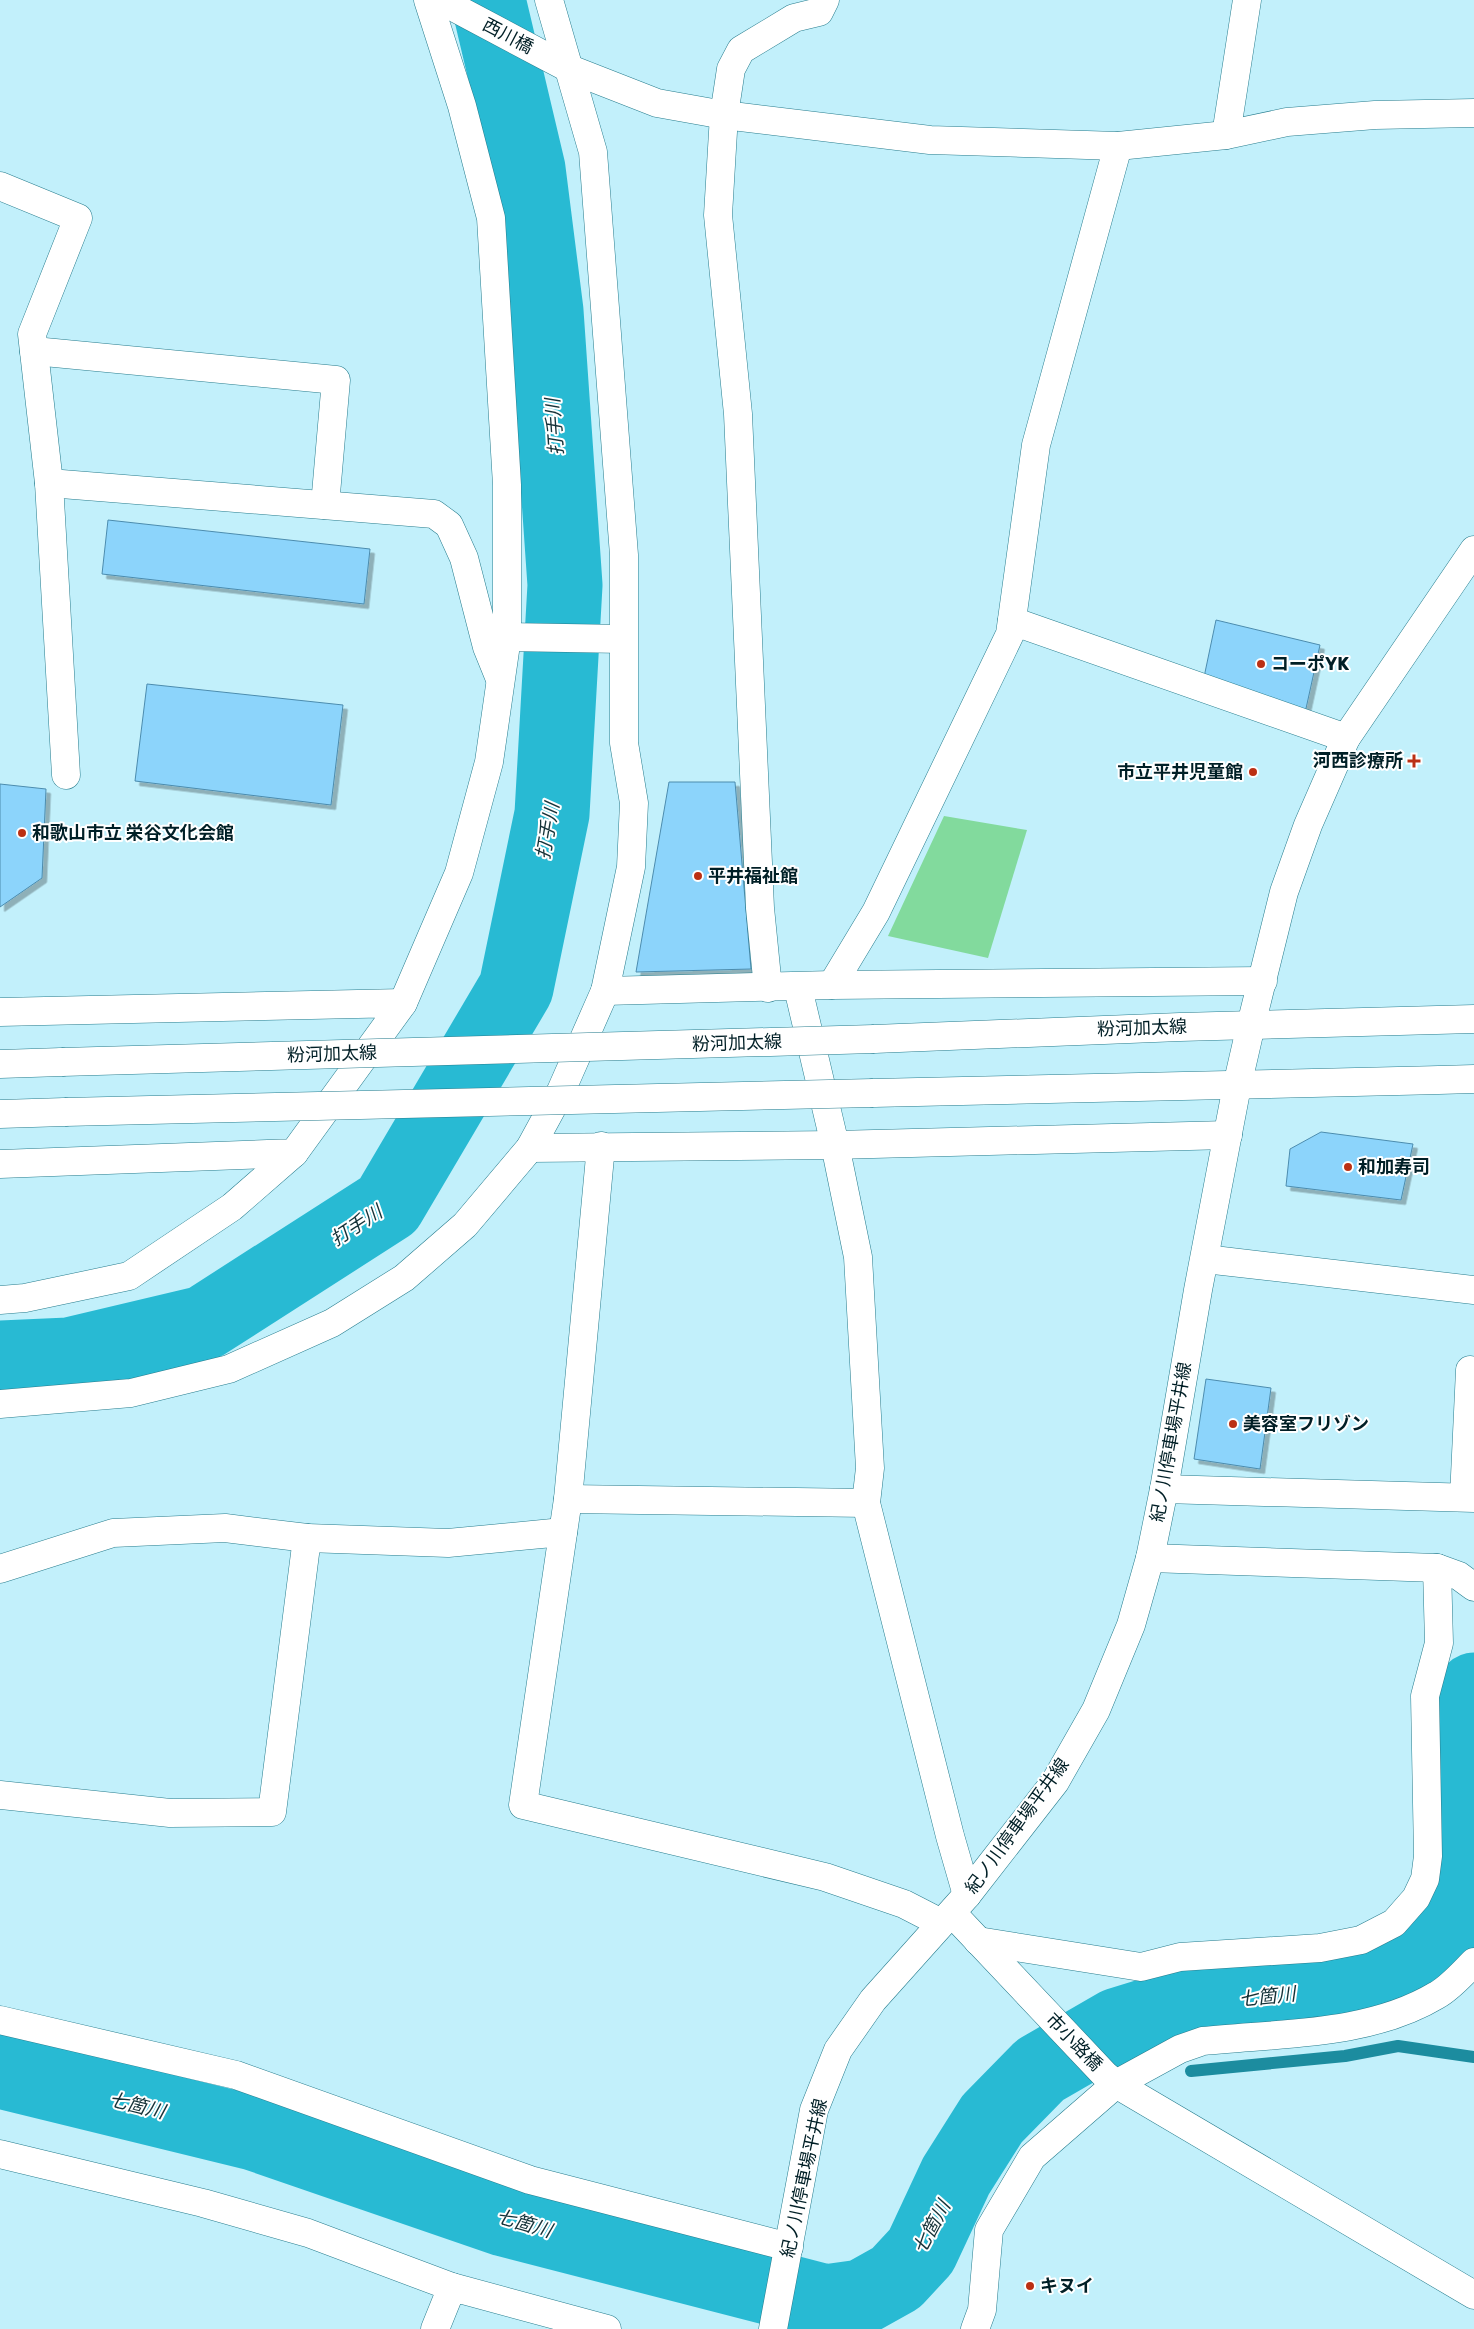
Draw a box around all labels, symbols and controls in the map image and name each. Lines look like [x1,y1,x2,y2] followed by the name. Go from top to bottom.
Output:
[479,14,537,58] street label: 西川橋
[541,396,568,456] water label: 打手川
[1271,653,1349,675] place label: コーポYK
[1255,658,1267,670] marker: コーポYK
[1313,750,1403,772] place label: 河西診療所
[1407,754,1421,768] marker: 河西診療所
[1117,761,1243,783] place label: 市立平井児童館
[1247,766,1259,778] marker: 市立平井児童館
[531,799,564,861] water label: 打手川
[32,822,234,844] place label: 和歌山市立 栄谷文化会館
[16,827,28,839] marker: 和歌山市立 栄谷文化会館
[708,865,798,887] place label: 平井福祉館
[692,870,704,882] marker: 平井福祉館
[1097,1015,1187,1041] street label: 粉河加太線
[692,1030,782,1056] street label: 粉河加太線
[287,1041,377,1067] street label: 粉河加太線
[1358,1156,1430,1178] place label: 和加寿司
[1342,1161,1354,1173] marker: 和加寿司
[326,1199,388,1251] water label: 打手川
[1146,1360,1196,1524] street label: 紀ノ川停車場平井線
[1243,1413,1369,1435] place label: 美容室フリゾン
[1227,1418,1239,1430] marker: 美容室フリゾン
[960,1754,1074,1898] street label: 紀ノ川停車場平井線
[1237,1982,1299,2011] water label: 七箇川
[1041,2008,1107,2076] street label: 市小路橋
[106,2087,169,2124] water label: 七箇川
[776,2096,832,2260] street label: 紀ノ川停車場平井線
[908,2195,956,2258] water label: 七箇川
[493,2205,556,2243] water label: 七箇川
[1040,2275,1094,2297] place label: キヌイ
[1024,2280,1036,2292] marker: キヌイ

